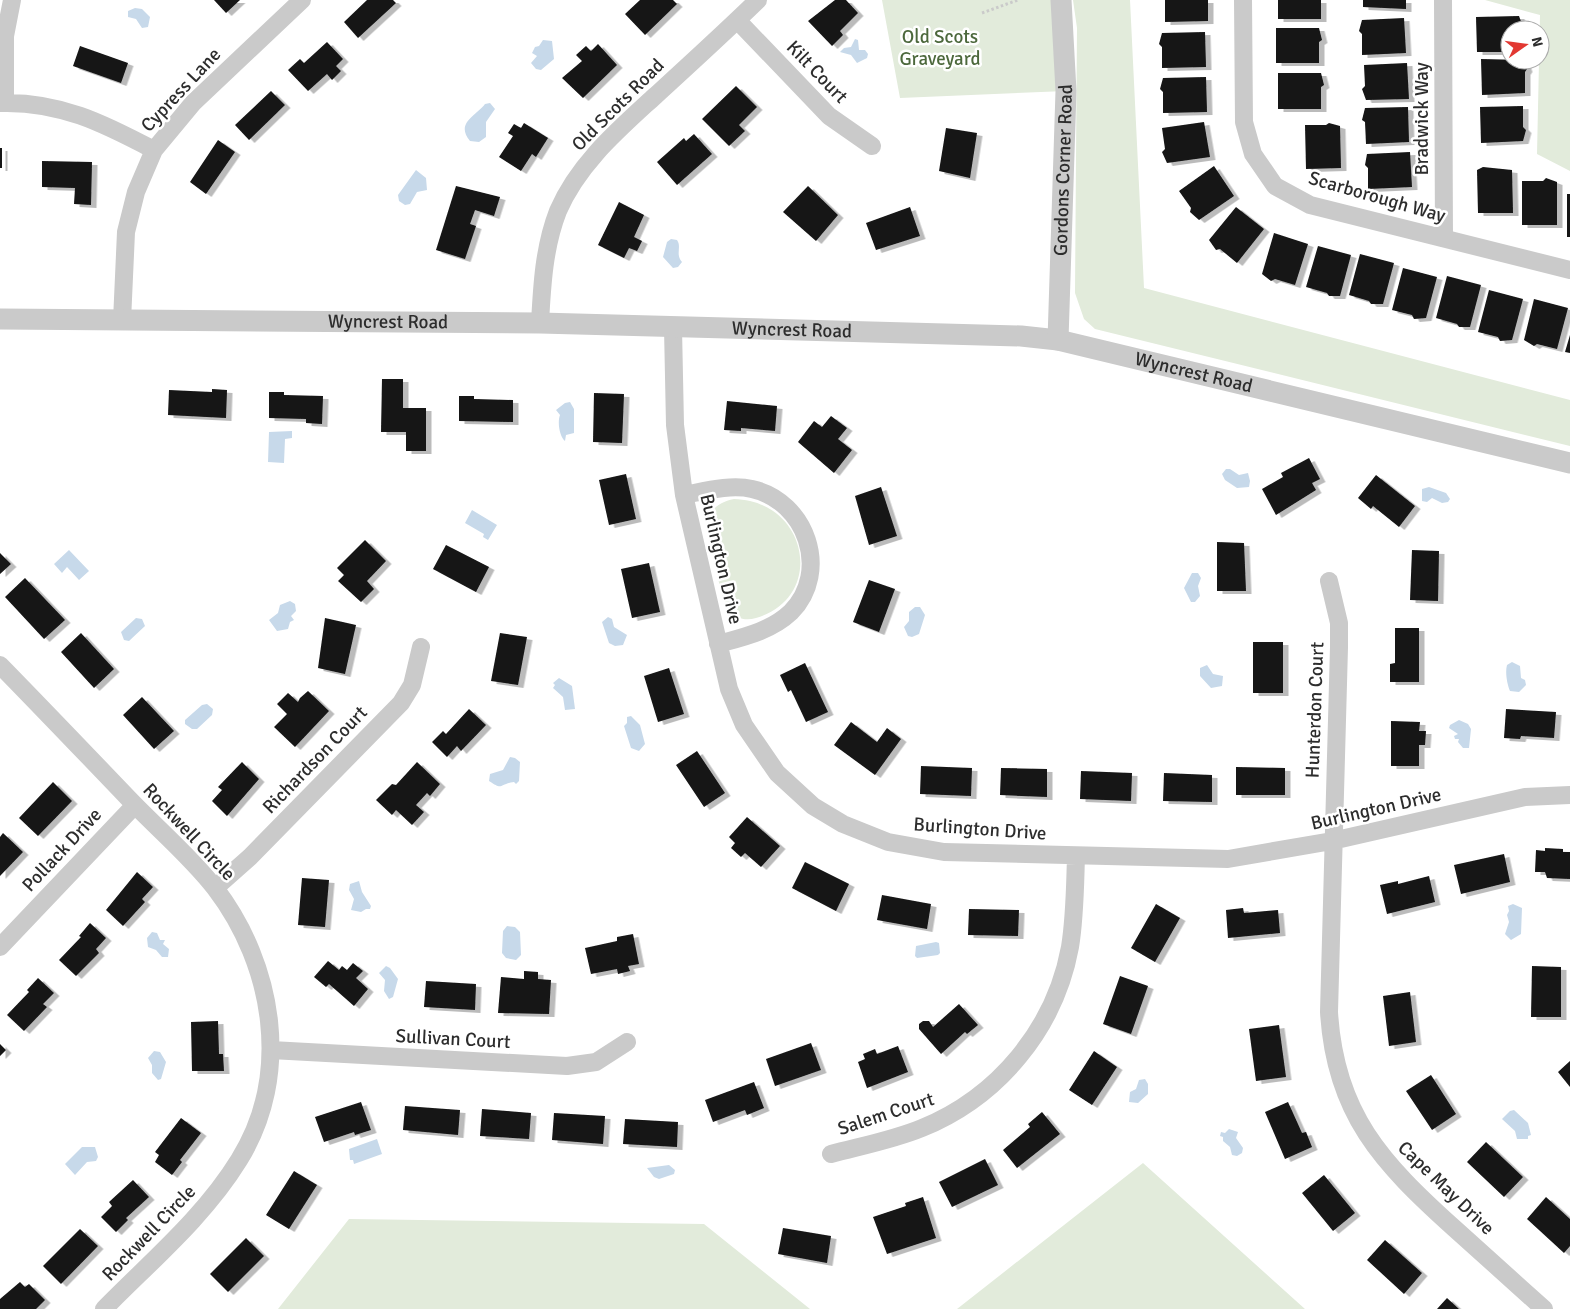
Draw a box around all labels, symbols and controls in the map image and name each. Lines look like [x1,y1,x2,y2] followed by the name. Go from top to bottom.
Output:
[1500,20,1550,70] north arrow
[899,25,981,71] park label: Old Scots Graveyard
[1528,35,1547,49] text: N
[781,36,853,109] street label: Kilt Court
[136,43,226,137] street label: Cypress Lane
[567,54,669,156] street label: Old Scots Road
[1410,62,1434,176] street label: Bradwick Way
[1049,84,1078,256] street label: Gordons Corner Road
[1306,166,1448,228] street label: Scarborough Way
[328,309,448,334] street label: Wyncrest Road
[731,316,852,343] street label: Wyncrest Road
[1132,347,1255,398] street label: Wyncrest Road
[694,491,748,627] street label: Burlington Drive
[1301,641,1329,779] street label: Hunterdon Court
[257,701,373,819] street label: Richardson Court
[138,778,240,886] street label: Rockwell Circle
[1308,782,1444,836] street label: Burlington Drive
[17,803,107,897] street label: Pollack Drive
[913,812,1047,846] street label: Burlington Drive
[395,1024,511,1054] street label: Sullivan Court
[835,1087,938,1141] street label: Salem Court
[1393,1136,1499,1240] street label: Cape May Drive
[97,1180,201,1286] street label: Rockwell Circle

